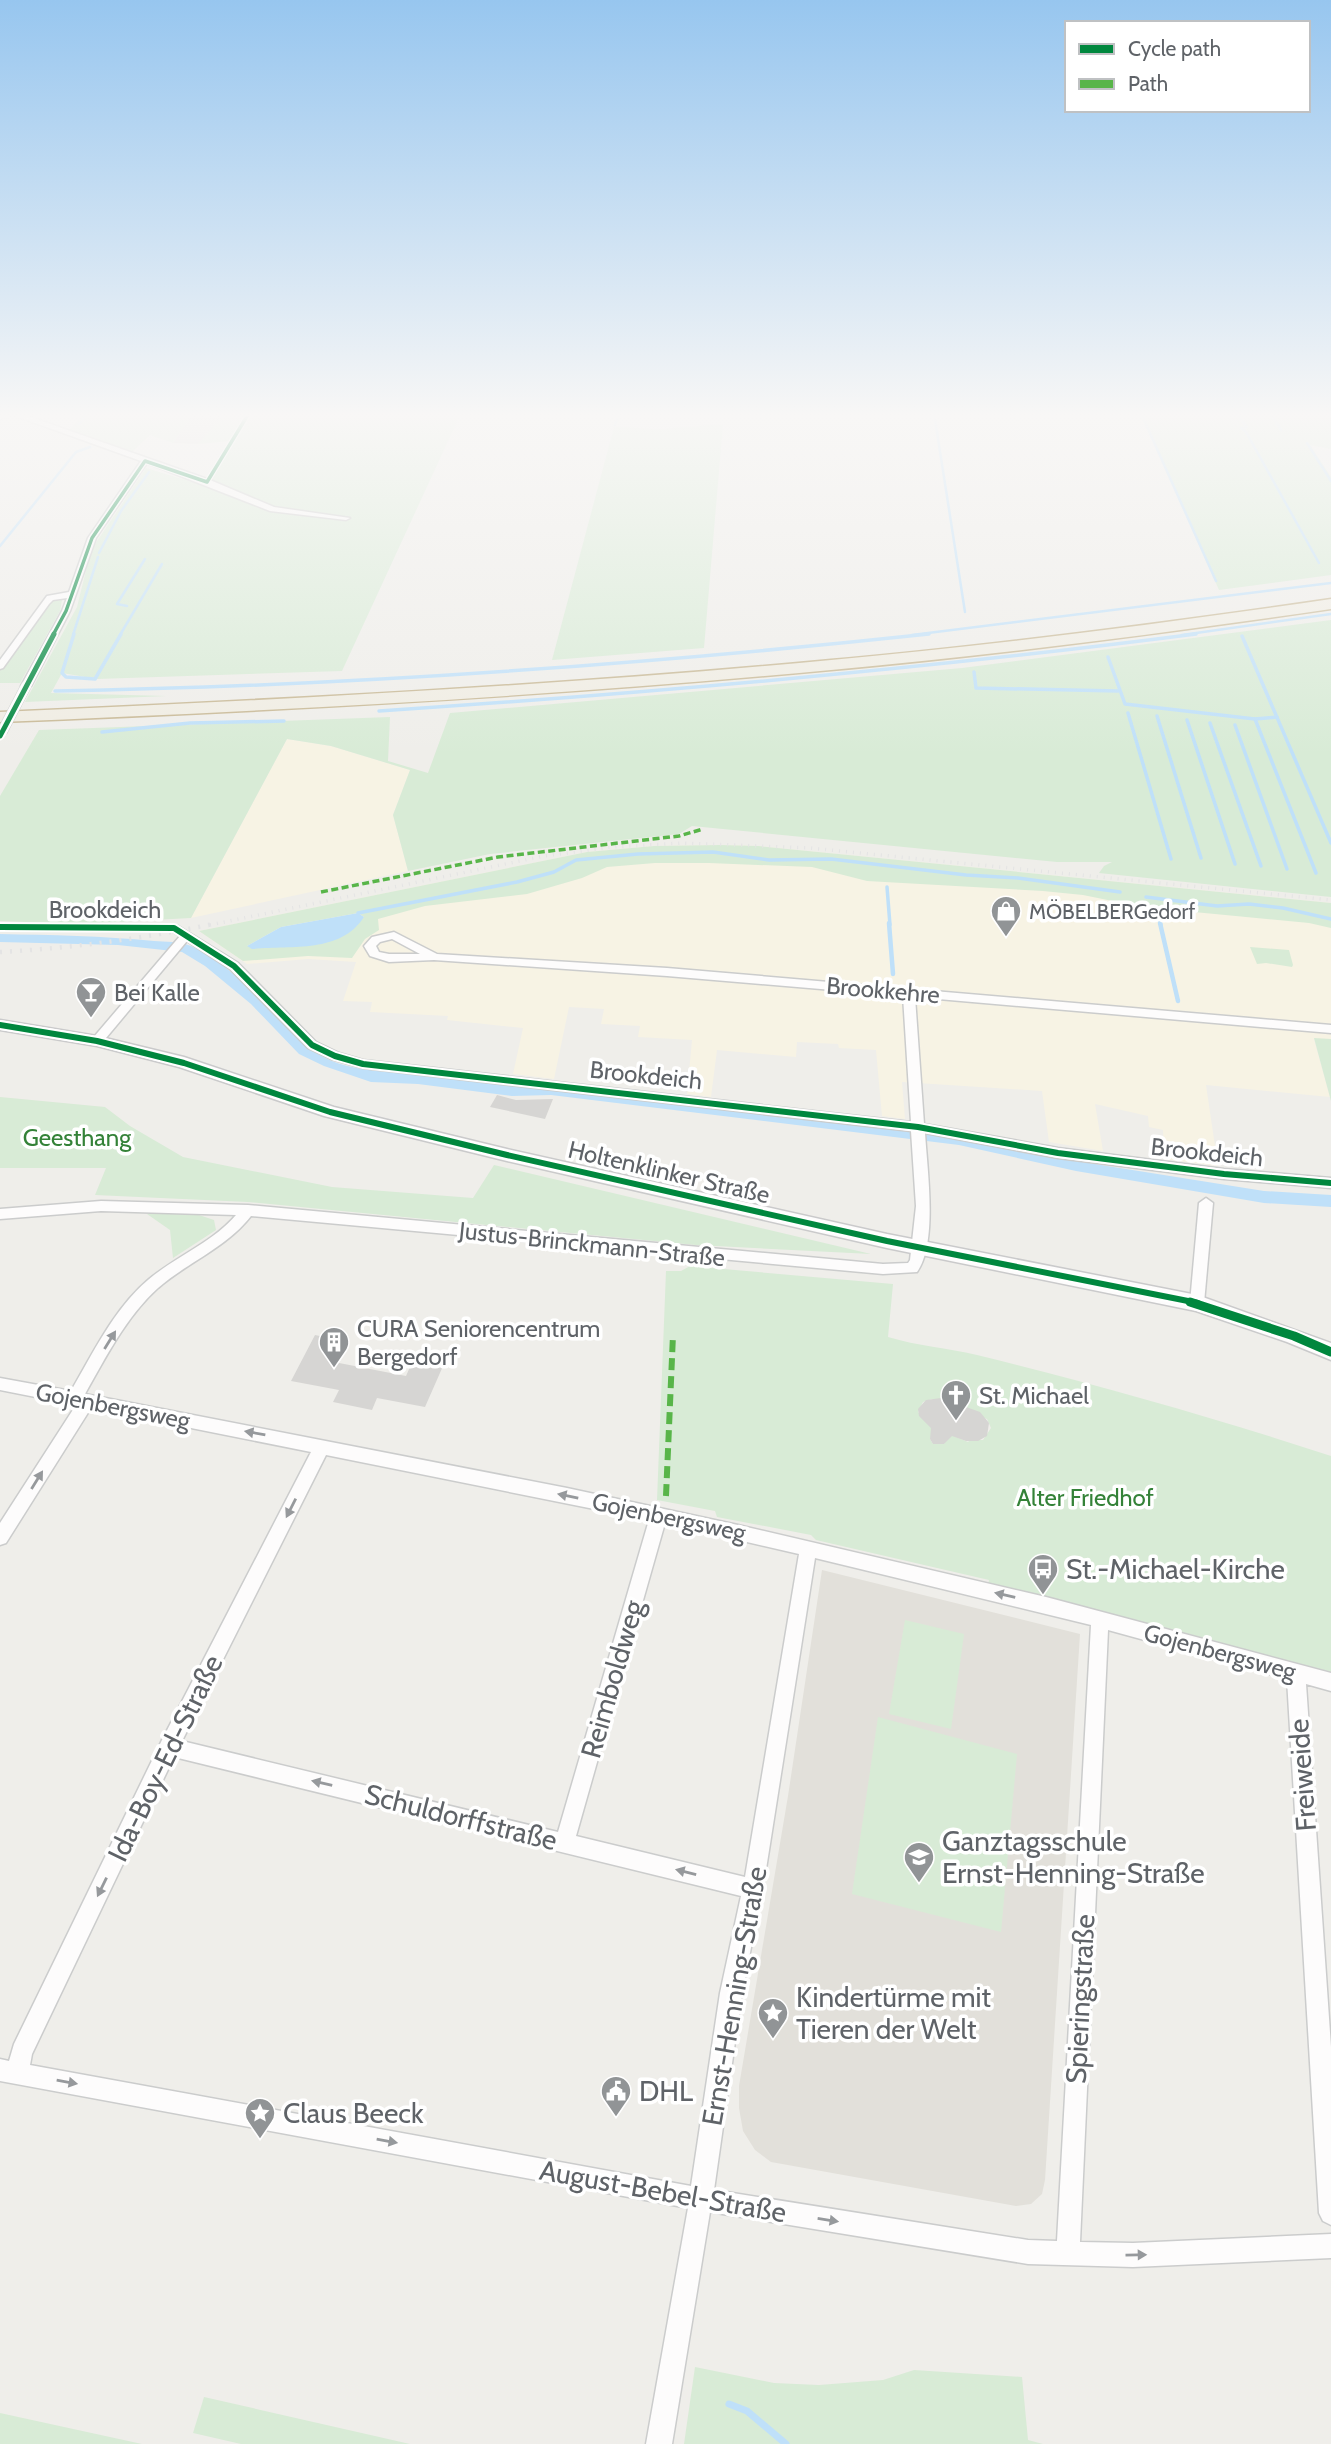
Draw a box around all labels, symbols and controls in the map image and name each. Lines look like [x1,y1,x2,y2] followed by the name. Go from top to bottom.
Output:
[1065,21,1310,112] legend
[1128,36,1221,61] text: Cycle path
[1128,71,1168,96] text: Path
[989,894,1023,938] shop icon: MÖBELBERGedorf
[49,895,161,924] street label: Brookdeich
[1029,899,1195,924] place label: MÖBELBERGedorf
[825,971,941,1009] street label: Brookkehre
[74,975,108,1019] bar icon: Bei Kalle
[114,978,200,1007] place label: Bei Kalle
[588,1055,704,1095] street label: Brookdeich
[23,1123,132,1152] park label: Geesthang
[1149,1132,1265,1172] street label: Brookdeich
[565,1135,773,1209] street label: Holtenklinker Straße
[457,1216,726,1272] street label: Justus-Brinckmann-Straße
[357,1314,600,1371] place label: CURA Seniorencentrum Bergedorf
[317,1325,351,1369] building icon: CURA Seniorencentrum Bergedorf
[103,1330,116,1350] one-way arrow
[33,1377,194,1435] street label: Gojenbergsweg
[939,1378,973,1422] church icon: St. Michael
[979,1381,1089,1410] place label: St. Michael
[244,1428,266,1439] one-way arrow
[30,1470,43,1490] one-way arrow
[1016,1483,1154,1512] park label: Alter Friedhof
[589,1487,750,1548] street label: Gojenbergsweg
[557,1490,579,1501] one-way arrow
[286,1498,297,1518] one-way arrow
[1026,1552,1060,1596] bus stop icon: St.-Michael-Kirche
[1066,1552,1285,1586] place label: St.-Michael-Kirche
[994,1589,1016,1600] one-way arrow
[573,1595,651,1762] street label: Reimboldweg
[1141,1618,1300,1687] street label: Gojenbergsweg
[100,1649,230,1867] street label: Ida-Boy-Ed-Straße
[1281,1718,1323,1832] street label: Freiweide
[361,1777,561,1857] street label: Schuldorffstraße
[311,1778,333,1789] one-way arrow
[942,1824,1205,1890] place label: Ganztagsschule Ernst-Henning-Straße
[902,1840,936,1884] school or university icon: Ganztagsschule Ernst-Henning-Straße
[694,1864,774,2128] street label: Ernst-Henning-Straße
[675,1866,697,1877] one-way arrow
[96,1877,107,1897] one-way arrow
[1059,1913,1101,2085] street label: Spieringstraße
[796,1980,991,2046] place label: Kindertürme mit Tieren der Welt
[756,1996,790,2040] place icon: Kindertürme mit Tieren der Welt
[599,2074,633,2118] public building icon: DHL
[639,2074,693,2108] place label: DHL
[56,2077,78,2088] one-way arrow
[243,2096,277,2140] place icon: Claus Beeck
[283,2096,424,2130] place label: Claus Beeck
[376,2136,398,2147] one-way arrow
[537,2153,789,2229] street label: August-Bebel-Straße
[817,2215,839,2226] one-way arrow
[1125,2249,1147,2260] one-way arrow

